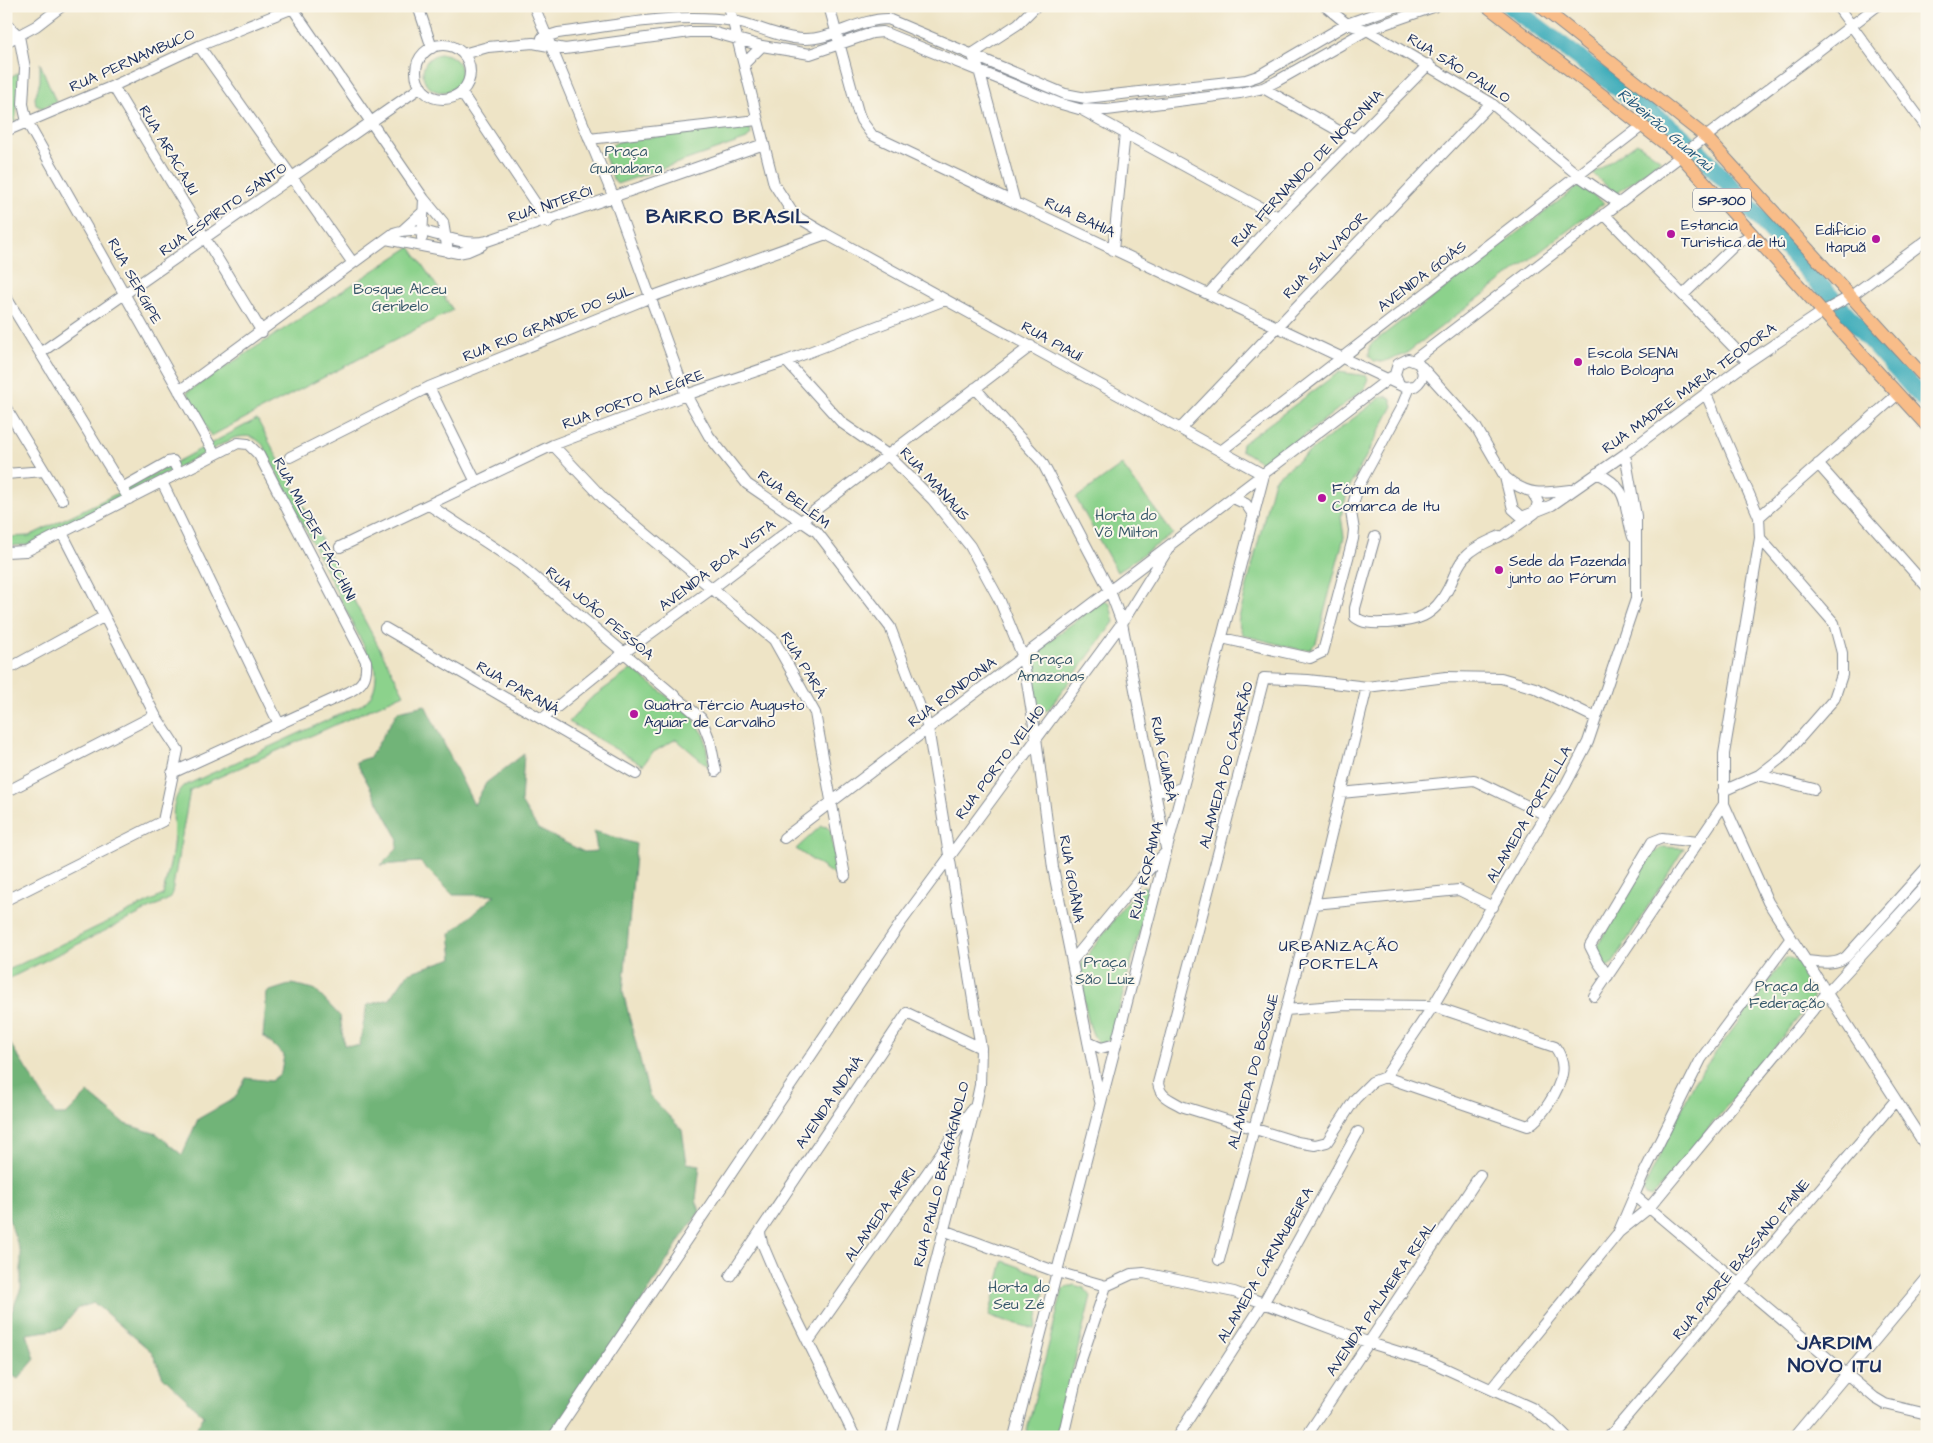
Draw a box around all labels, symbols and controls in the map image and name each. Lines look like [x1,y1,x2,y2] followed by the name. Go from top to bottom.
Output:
[66,23,198,98] street label: RUA PERNAMBUCO
[1403,28,1514,109] street label: RUA SÃO PAULO
[1613,83,1719,177] water label: Ribeirão Guaraú
[1226,85,1389,252] street label: RUA FERNANDO DE NORONHA
[133,101,204,199] street label: RUA ARACAJU
[590,141,663,179] park label: Praça Guanabara
[155,157,291,261] street label: RUA ESPÍRITO SANTO
[505,180,595,229] street label: RUA NITERÓI
[1693,188,1751,212] road number: SP-300
[1041,192,1119,243] street label: RUA BAHIA
[646,203,810,231] district label: BAIRRO BRASIL
[1278,207,1372,304] street label: RUA SALVADOR
[1681,215,1786,253] place label: Estancia Turistica de Itú
[1816,220,1867,258] place label: Edifício Itapuã
[1665,228,1677,240] marker: Estancia Turistica de Itú
[1870,233,1882,245] marker: Edifício Itapuã
[102,235,167,328] street label: RUA SERGIPE
[1373,236,1472,317] street label: AVENIDA GOIÁS
[353,279,447,317] park label: Bosque Alceu Geribelo
[460,279,637,367] street label: RUA RIO GRANDE DO SUL
[1017,316,1086,367] street label: RUA PIAUÍ
[1598,318,1781,459] street label: RUA MADRE MARIA TEODORA
[1588,343,1678,382] place label: Escola SENAI Italo Bologna
[1572,356,1584,368] marker: Escola SENAI Italo Bologna
[559,364,707,435] street label: RUA PORTO ALEGRE
[895,443,975,526] street label: RUA MANAUS
[268,454,361,605] street label: RUA MILDER FACCHINI
[753,465,834,534] street label: RUA BELÉM
[1332,479,1440,517] place label: Fórum da Comarca de Itu
[1316,492,1328,504] marker: Fórum da Comarca de Itu
[1095,505,1158,543] park label: Horta do Võ Milton
[654,514,780,616] street label: AVENIDA BOA VISTA
[1507,551,1627,589] place label: Sede da Fazenda junto ao Fórum
[541,562,659,665] street label: RUA JOÃO PESSOA
[1493,564,1505,576] marker: Sede da Fazenda junto ao Fórum
[775,628,832,703] street label: RUA PARÁ
[1017,649,1085,687] park label: Praça Amazonas
[904,652,1001,733] street label: RUA RONDONIA
[472,656,564,721] street label: RUA PARANÁ
[1194,679,1259,851] street label: ALAMEDA DO CASARÃO
[644,695,805,734] place label: Quatra Tércio Augusto Aguiar de Carvalho
[950,701,1050,824] street label: RUA PORTO VELHO
[628,708,640,720] marker: Quatra Tércio Augusto Aguiar de Carvalho
[1145,715,1182,804] street label: RUA CUIABÁ
[1482,741,1578,887] street label: ALAMEDA PORTELLA
[1124,819,1169,921] street label: RUA RORAIMA
[1053,834,1090,925] street label: RUA GOIÂNIA
[1279,935,1399,975] district label: URBANIZAÇÃO PORTELA
[1075,952,1135,990] park label: Praça São Luiz
[1749,976,1825,1014] park label: Praça da Federação
[1223,991,1284,1151] street label: ALAMEDA DO BOSQUE
[791,1051,868,1153] street label: AVENIDA INDAIÁ
[908,1079,975,1269] street label: RUA PAULO BRAGAGNOLO
[840,1162,921,1266] street label: ALAMEDA ARIRI
[1668,1174,1815,1344] street label: RUA PADRE BASSANO FAINE
[1212,1183,1319,1347] street label: ALAMEDA CARNAUBEIRA
[1321,1216,1442,1380] street label: AVENIDA PALMEIRA REAL
[988,1277,1050,1315] park label: Horta do Seu Zé
[1788,1329,1882,1380] district label: JARDIM NOVO ITU

